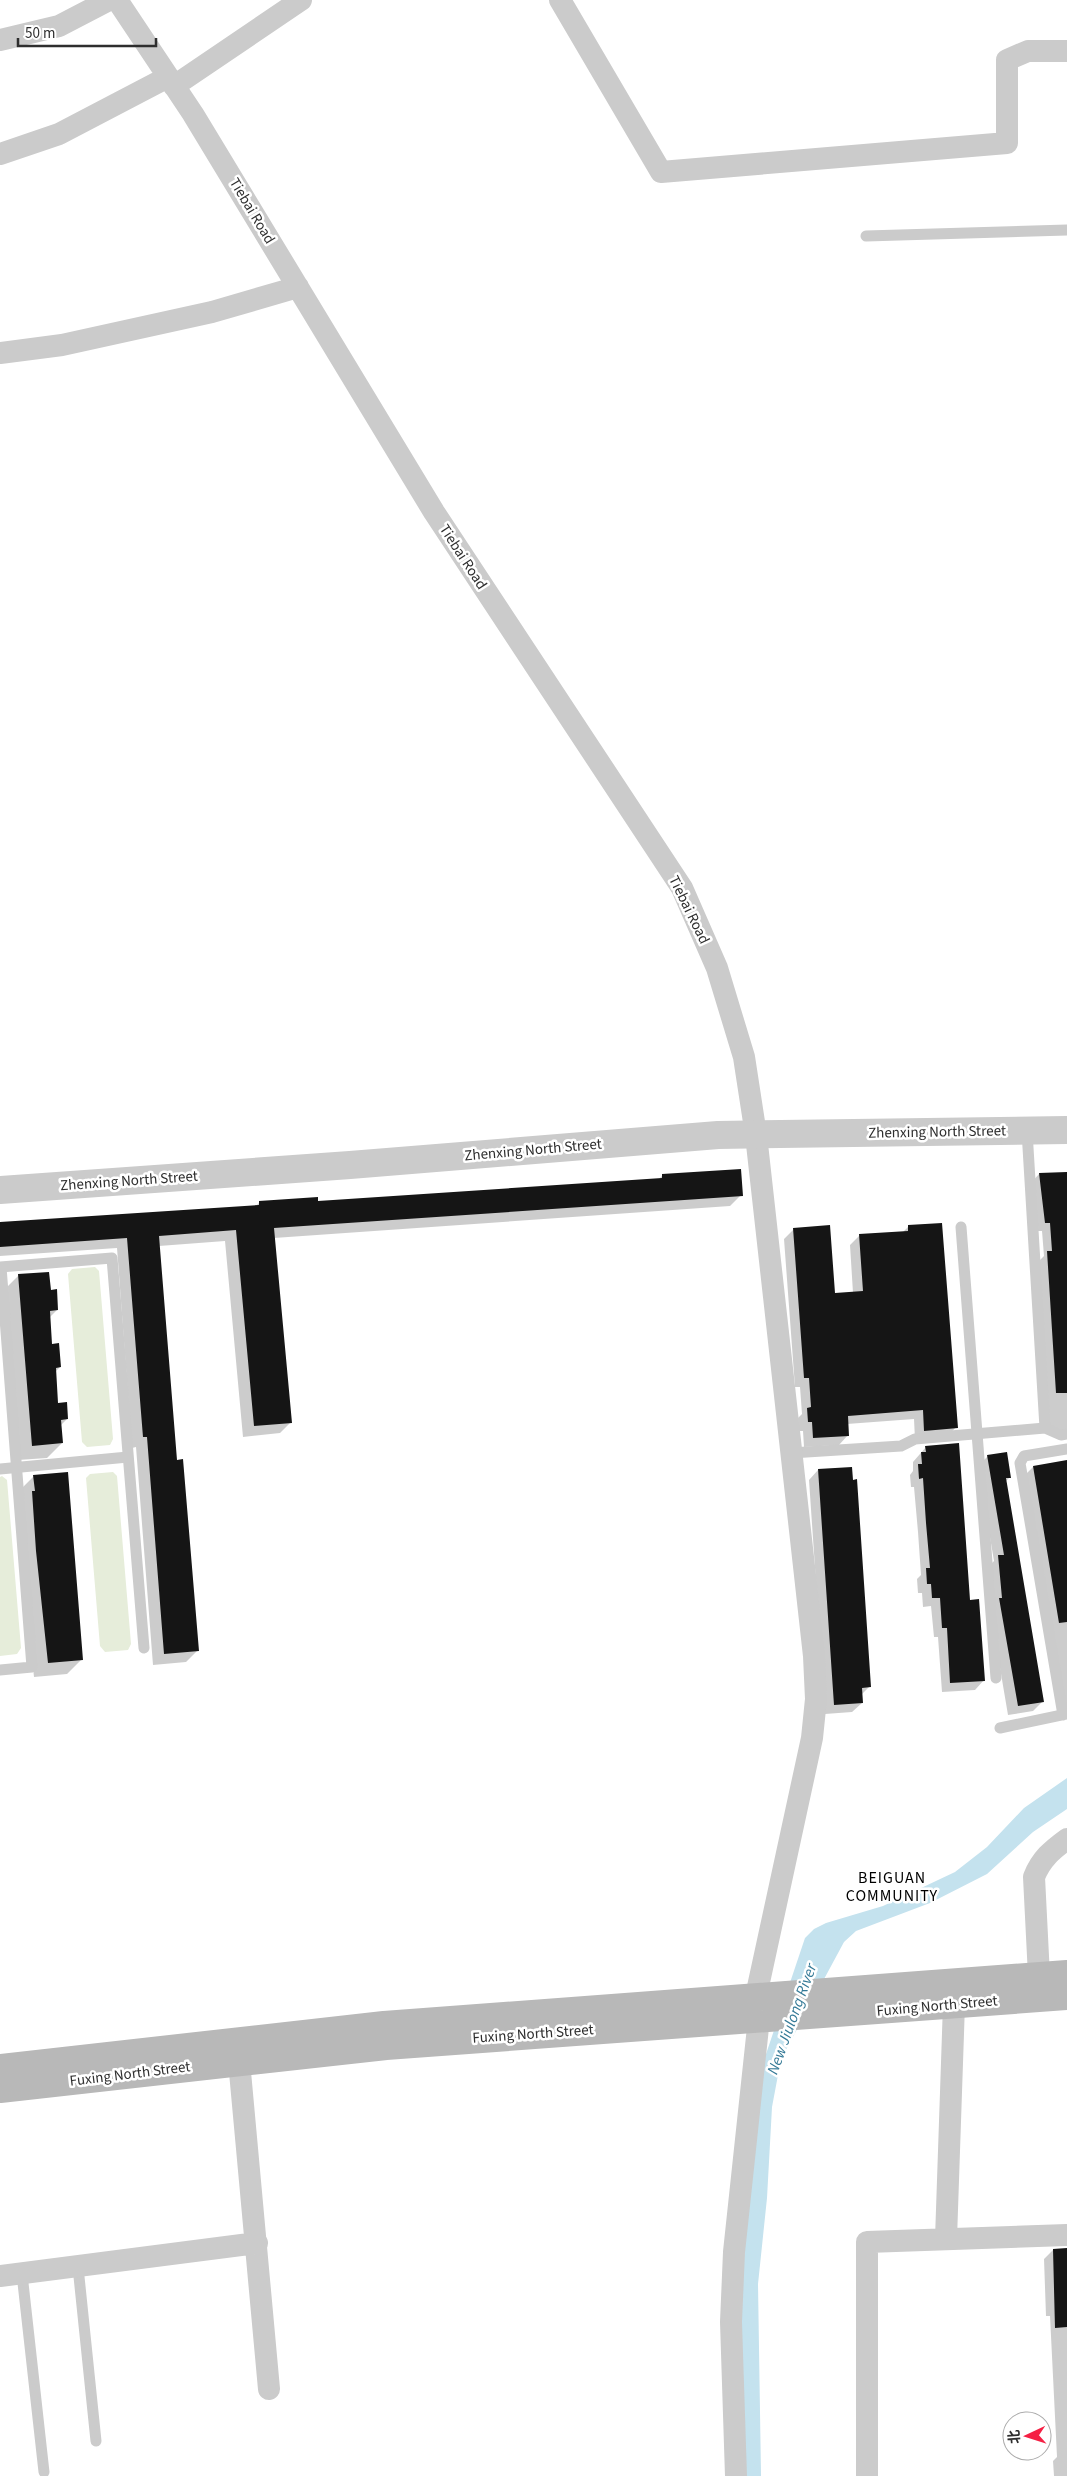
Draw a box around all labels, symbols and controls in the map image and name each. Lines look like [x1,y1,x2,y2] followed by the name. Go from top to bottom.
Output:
[18,15,155,47] scale bar
[25,23,55,44] text: 50 m
[224,174,280,248] street label: Tiebai Road
[434,520,492,594] street label: Tiebai Road
[663,872,715,948] street label: Tiebai Road
[868,1120,1006,1144] street label: Zhenxing North Street
[463,1134,603,1166] street label: Zhenxing North Street
[59,1166,199,1196] street label: Zhenxing North Street
[846,1867,938,1907] district label: BEIGUAN COMMUNITY
[762,1959,823,2078] water label: New Jiulong River
[876,1990,998,2022] street label: Fuxing North Street
[472,2019,594,2049] street label: Fuxing North Street
[69,2056,191,2092] street label: Fuxing North Street
[1002,2411,1052,2461] north arrow
[1005,2429,1025,2445] text: 北

